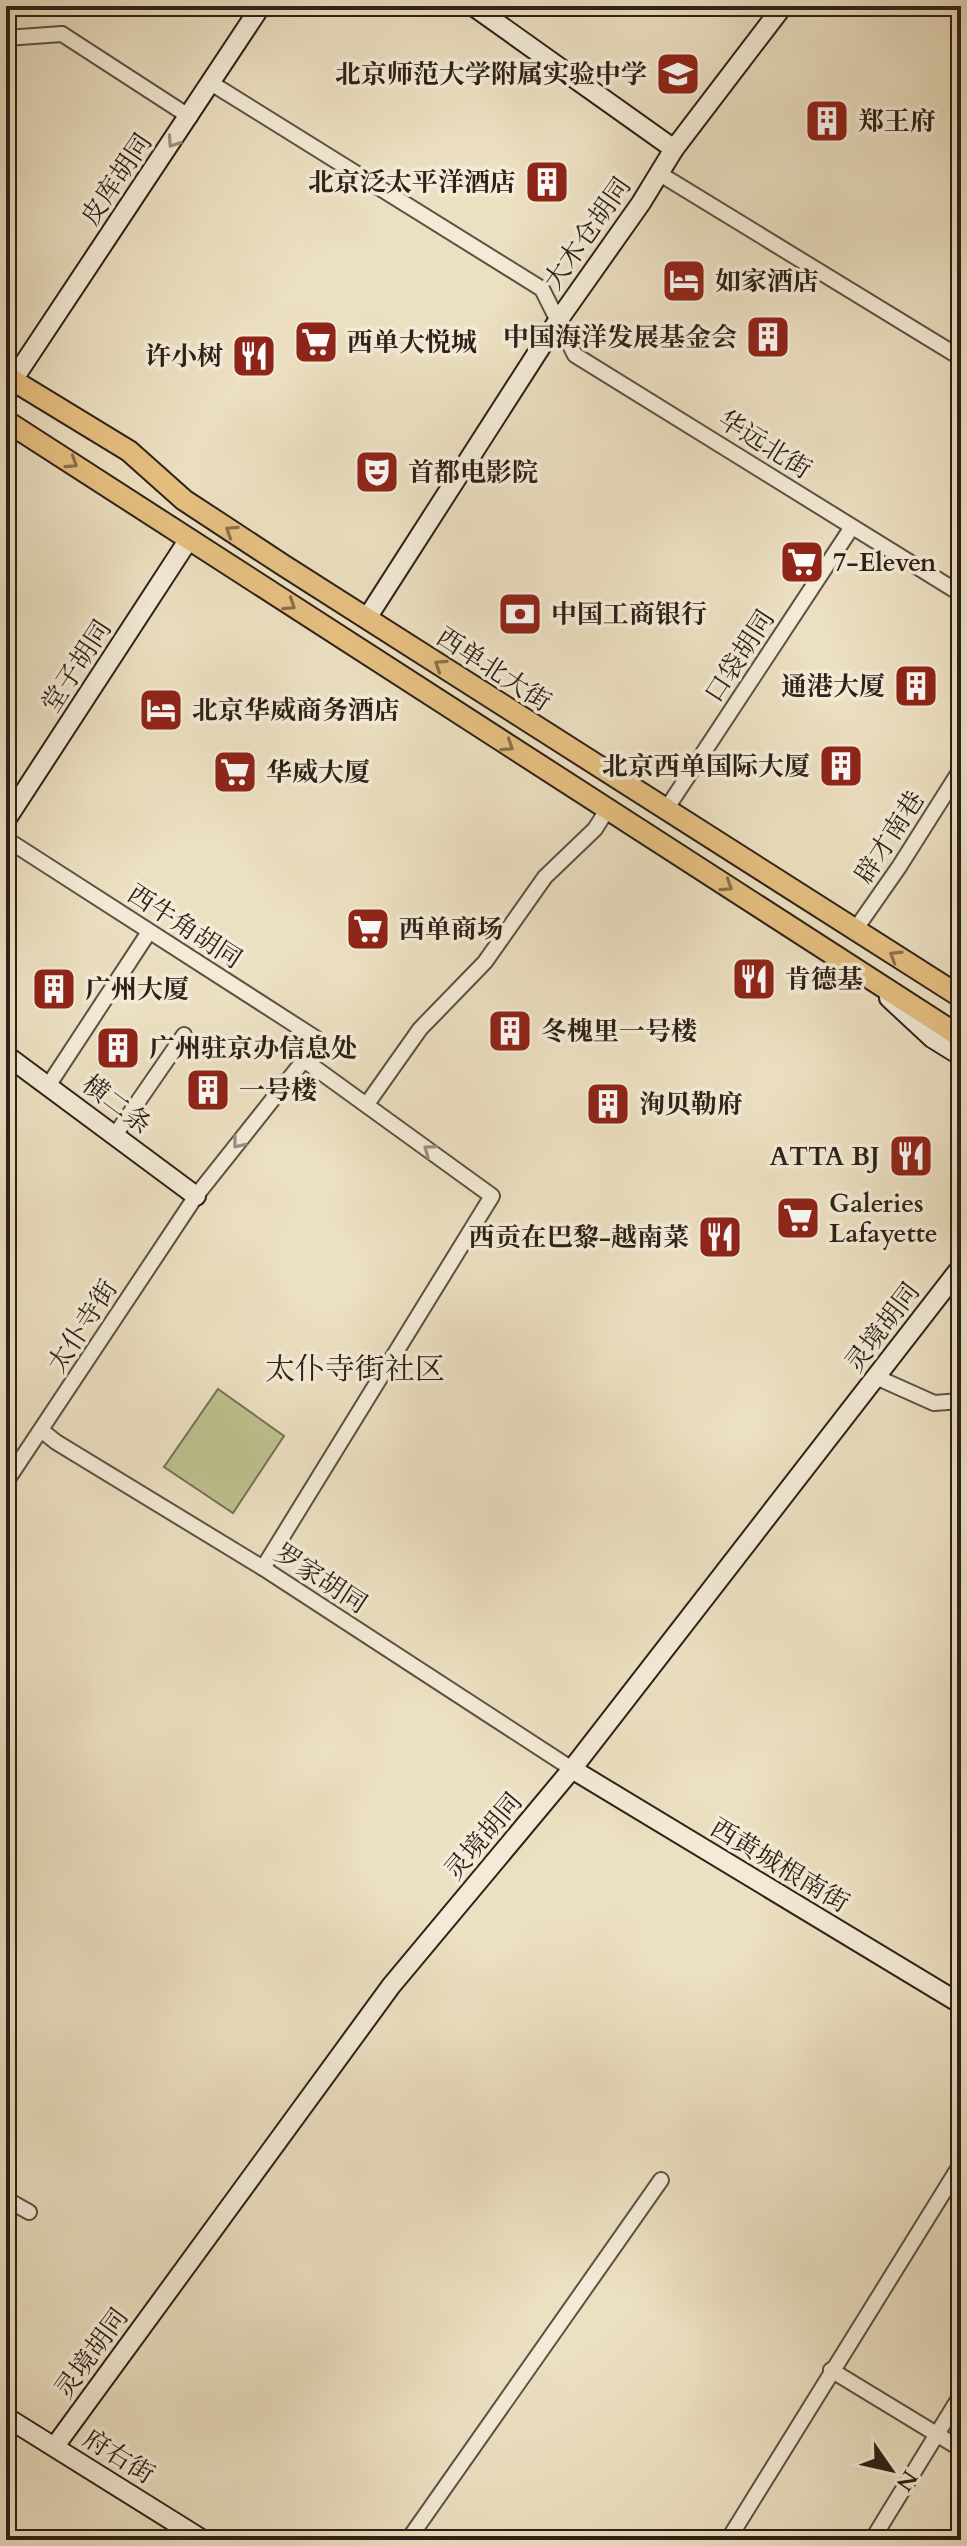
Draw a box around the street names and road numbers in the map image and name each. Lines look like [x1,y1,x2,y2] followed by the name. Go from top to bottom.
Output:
[73,126,160,232] street label: 皮库胡同
[536,170,639,297] street label: 大木仓胡同
[711,402,818,487] street label: 华远北街
[696,603,782,709] street label: 口袋胡同
[33,613,119,719] street label: 堂子胡同
[430,619,558,720] street label: 西单北大街
[846,784,932,890] street label: 辟才南巷
[121,876,249,977] street label: 西牛角胡同
[75,1067,158,1142] street label: 横二条
[39,1273,125,1379] street label: 太仆寺街
[837,1275,928,1379] street label: 灵境胡同
[268,1535,374,1621] street label: 罗家胡同
[437,1785,530,1887] street label: 灵境胡同
[704,1810,856,1921] street label: 西黄城根南街
[47,2301,136,2406] street label: 灵境胡同
[76,2421,161,2492] street label: 府右街

